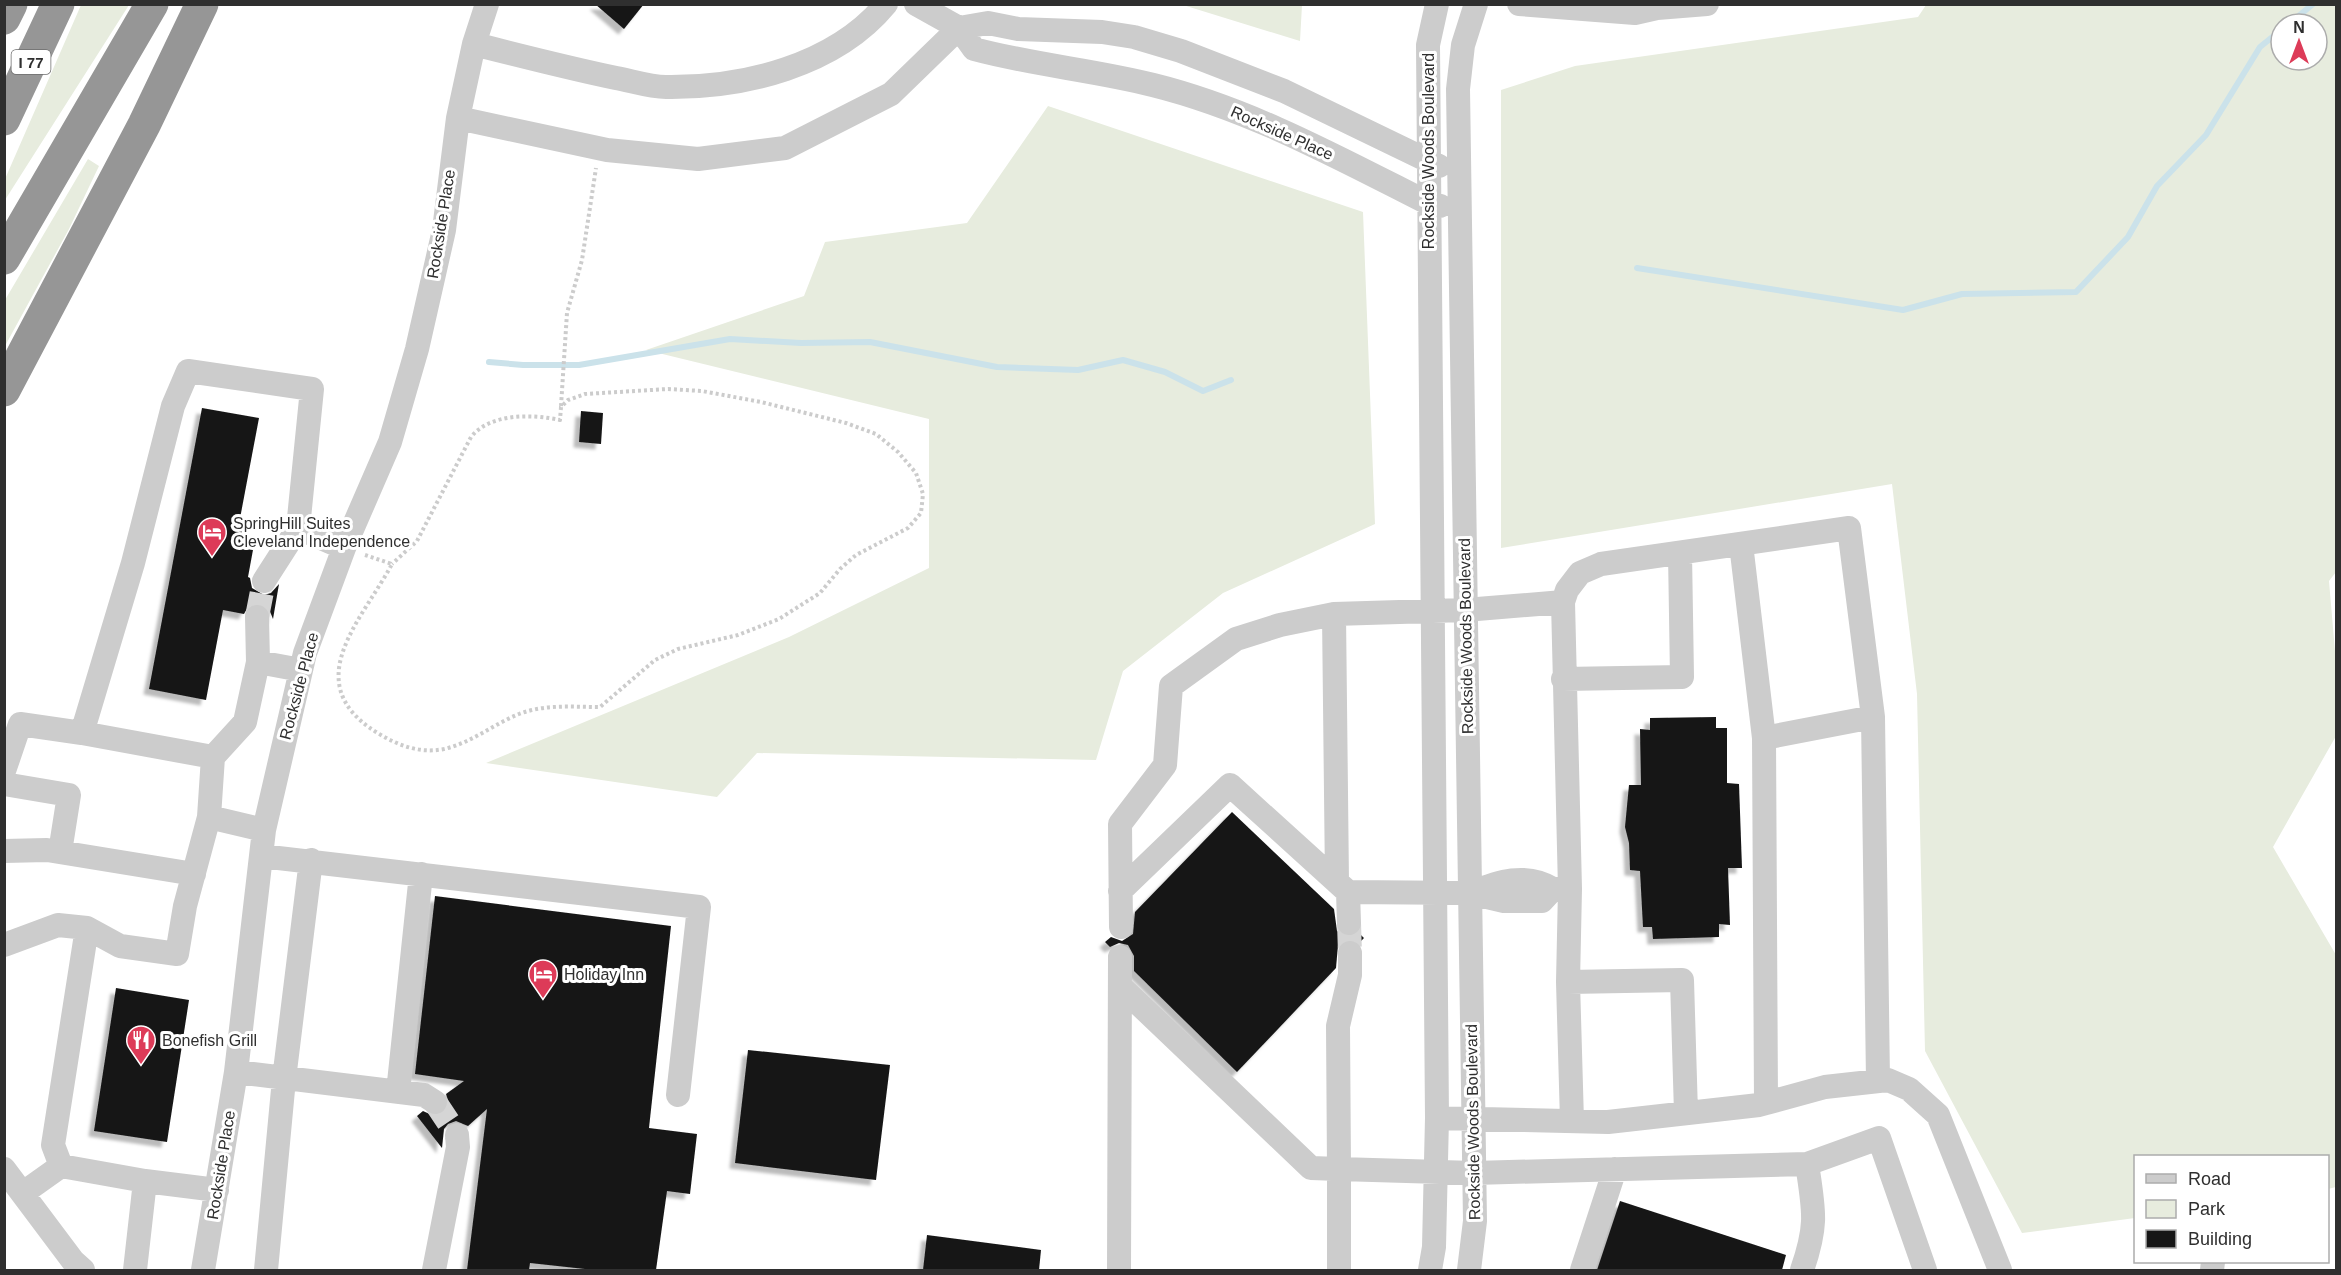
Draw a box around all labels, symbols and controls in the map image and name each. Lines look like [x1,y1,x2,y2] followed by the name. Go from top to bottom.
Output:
[2269,12,2329,72] north arrow
[2293,19,2305,36] text: N
[12,50,51,74] road number: I 77
[1420,53,1437,249] street label: Rockside Woods Boulevard
[1228,103,1336,163] street label: Rockside Place
[424,168,458,280] street label: Rockside Place
[233,515,410,550] place label: SpringHill Suites Cleveland Independence
[196,516,228,558] hotel icon: SpringHill Suites Cleveland Independence
[1456,538,1476,734] street label: Rockside Woods Boulevard
[277,630,322,741] street label: Rockside Place
[527,958,559,1000] hotel icon: Holiday Inn
[564,966,644,983] place label: Holiday Inn
[125,1024,157,1066] restaurant icon: Bonefish Grill
[1463,1024,1483,1220] street label: Rockside Woods Boulevard
[162,1032,257,1049] place label: Bonefish Grill
[204,1109,238,1221] street label: Rockside Place
[2134,1155,2329,1263] legend
[2188,1169,2231,1189] text: Road
[2188,1199,2226,1219] text: Park
[2188,1229,2252,1249] text: Building

